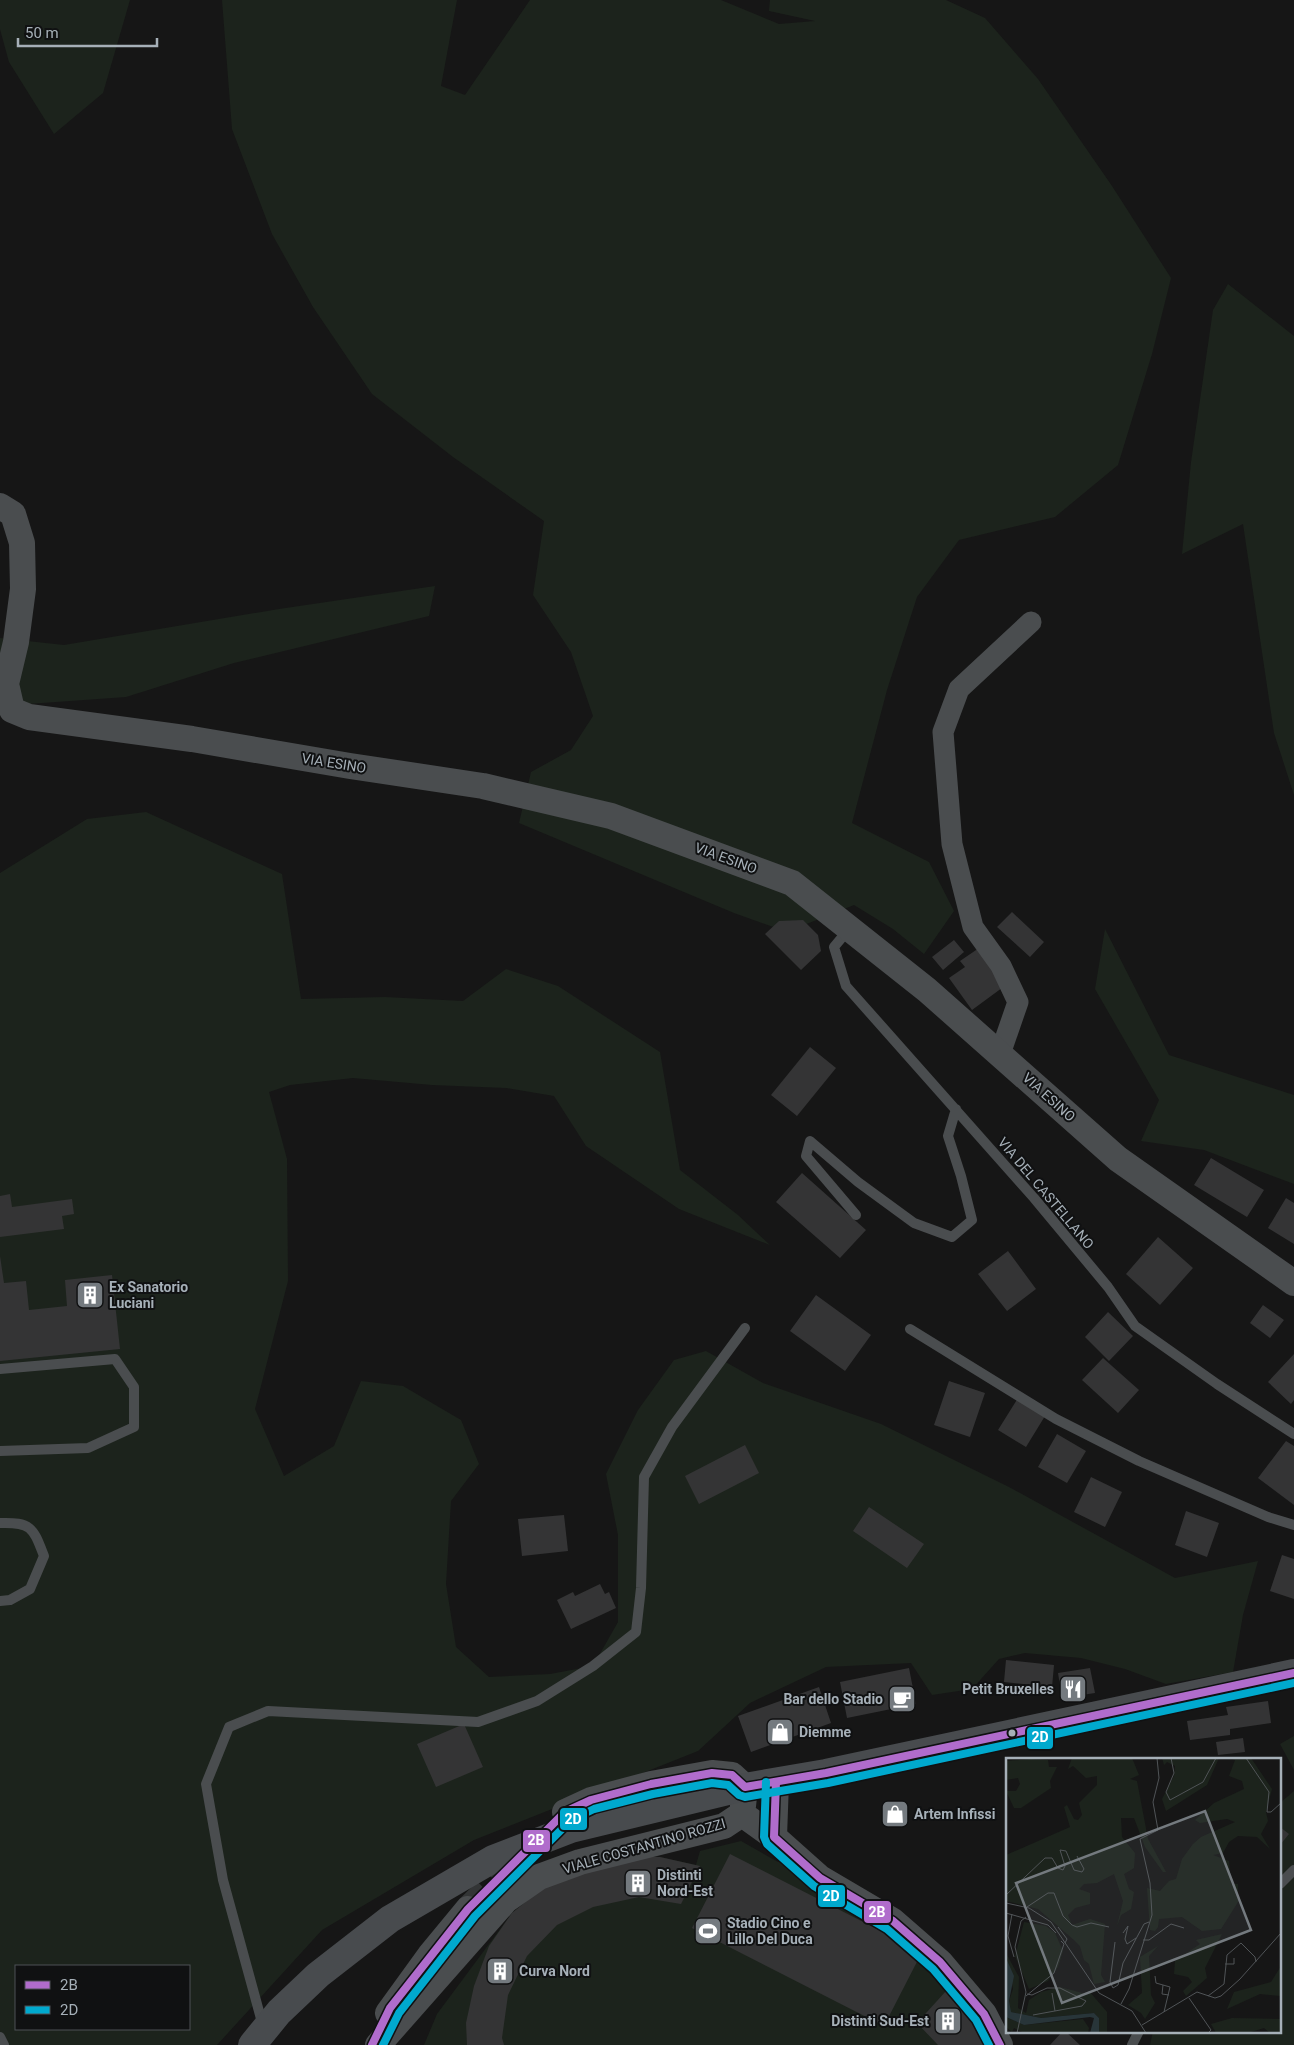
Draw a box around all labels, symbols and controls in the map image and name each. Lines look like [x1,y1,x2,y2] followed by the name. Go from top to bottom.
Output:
[18,15,156,47] scale bar
[25,24,59,42] text: 50 m
[301,750,367,776] street label: VIA ESINO
[693,839,759,877] street label: VIA ESINO
[1019,1069,1079,1125] street label: VIA ESINO
[995,1134,1097,1252] street label: VIA DEL CASTELLANO
[109,1279,188,1311] place label: Ex Sanatorio Luciani
[75,1280,105,1310] building icon: Ex Sanatorio Luciani
[1058,1674,1088,1704] restaurant icon: Petit Bruxelles
[962,1681,1054,1697] place label: Petit Bruxelles
[887,1684,917,1714] cafe icon: Bar dello Stadio
[783,1691,883,1707] place label: Bar dello Stadio
[765,1717,795,1747] shop icon: Diemme
[799,1724,852,1740] place label: Diemme
[1026,1726,1054,1750] line badge: 2D
[1007,1728,1017,1738] unlabelled marker
[1031,1729,1049,1745] text: 2D
[1006,1758,1282,2032] inset map
[880,1799,910,1829] shop icon: Artem Infissi
[914,1806,995,1822] place label: Artem Infissi
[559,1807,588,1831] line badge: 2D
[564,1811,582,1827] text: 2D
[561,1815,727,1877] street label: VIALE COSTANTINO ROZZI
[522,1829,551,1853] line badge: 2B
[528,1832,545,1848] text: 2B
[657,1867,713,1899] place label: Distinti Nord-Est
[623,1868,653,1898] building icon: Distinti Nord-Est
[817,1884,846,1908] line badge: 2D
[822,1888,840,1904] text: 2D
[863,1900,892,1924] line badge: 2B
[869,1904,886,1920] text: 2B
[727,1915,813,1947] place label: Stadio Cino e Lillo Del Duca
[693,1916,723,1946] sports icon: Stadio Cino e Lillo Del Duca
[485,1956,515,1986] building icon: Curva Nord
[519,1963,590,1979] place label: Curva Nord
[15,1965,190,2030] legend
[60,1976,78,1994] text: 2B
[60,2001,78,2019] text: 2D
[933,2006,963,2036] building icon: Distinti Sud-Est
[831,2013,929,2029] place label: Distinti Sud-Est

